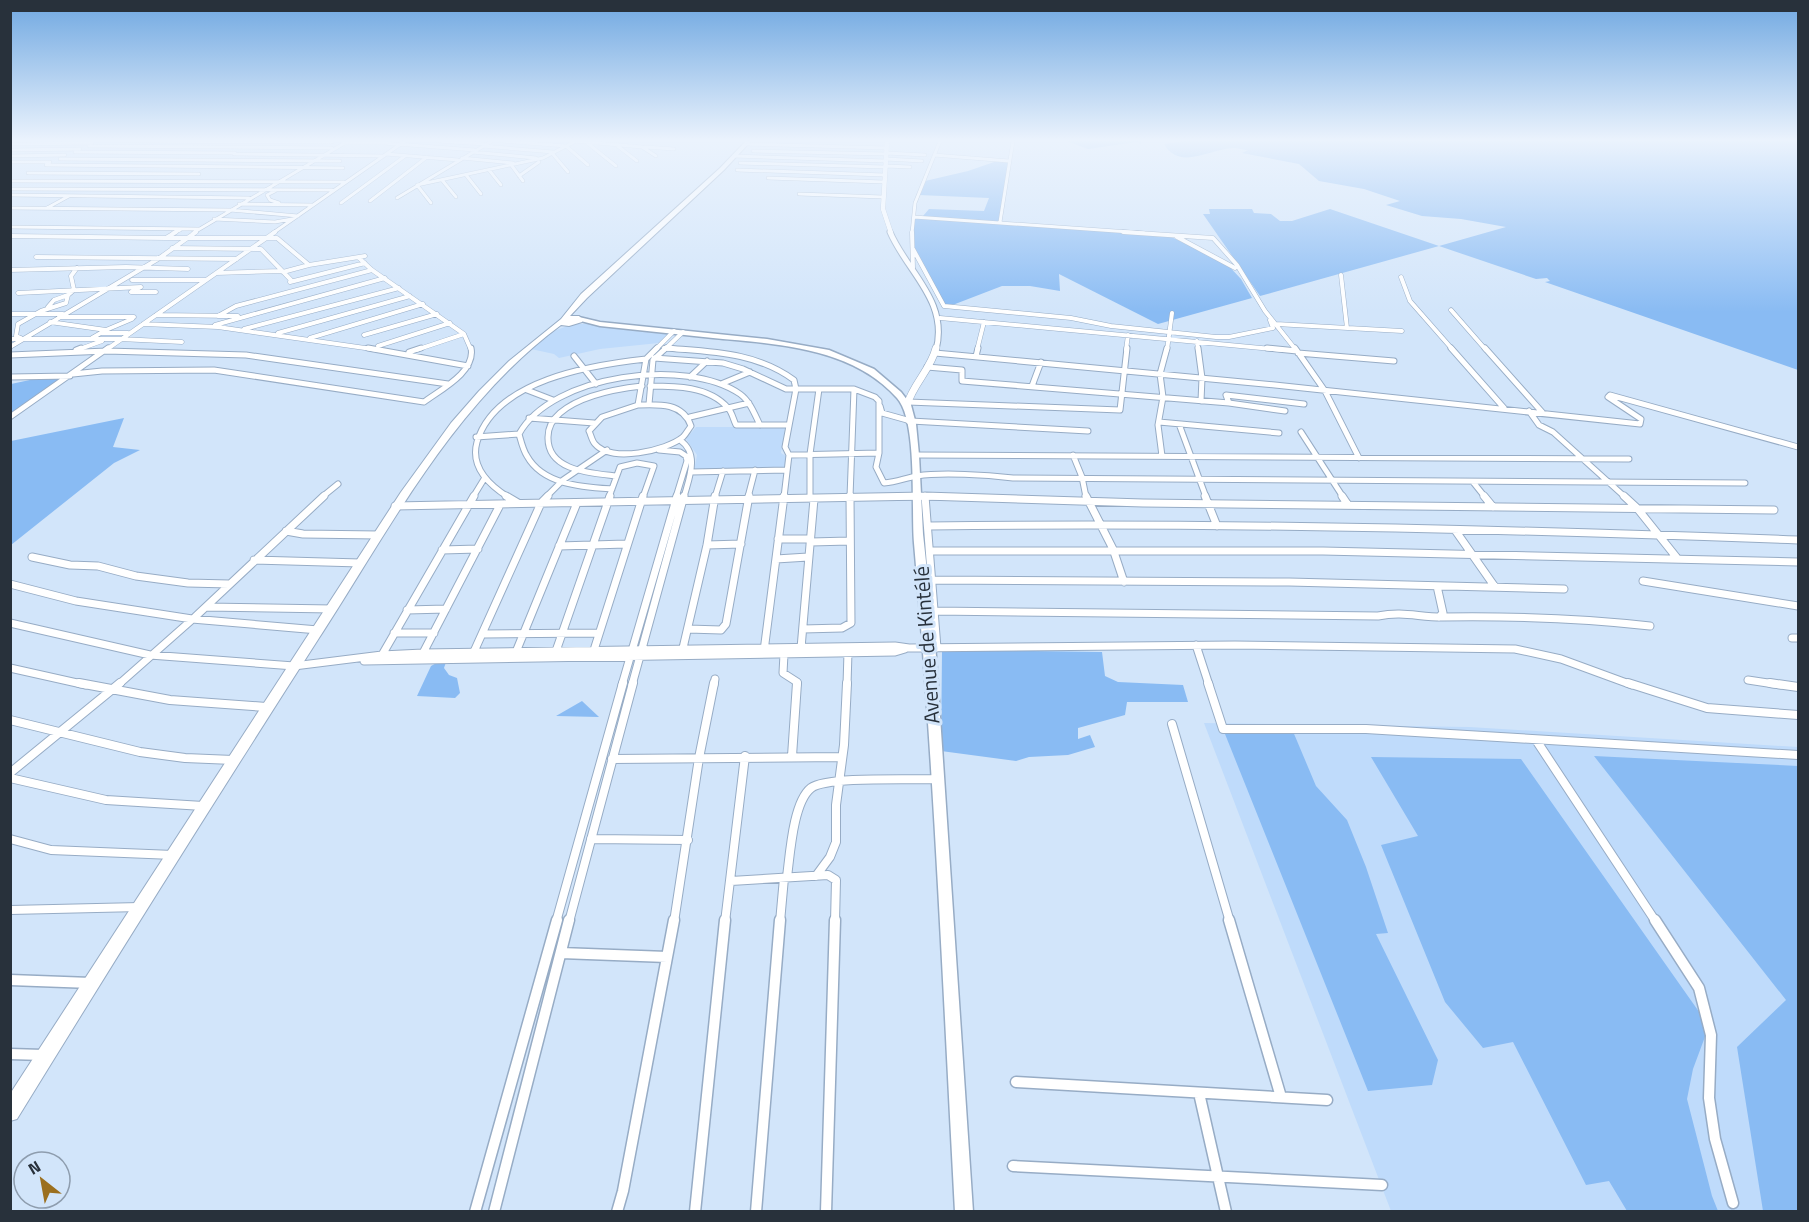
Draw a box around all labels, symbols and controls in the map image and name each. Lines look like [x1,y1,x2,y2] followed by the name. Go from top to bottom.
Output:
[905,565,947,725] street label: Avenue de Kintélé
[12,1150,72,1210] north arrow
[23,1154,45,1180] text: N

